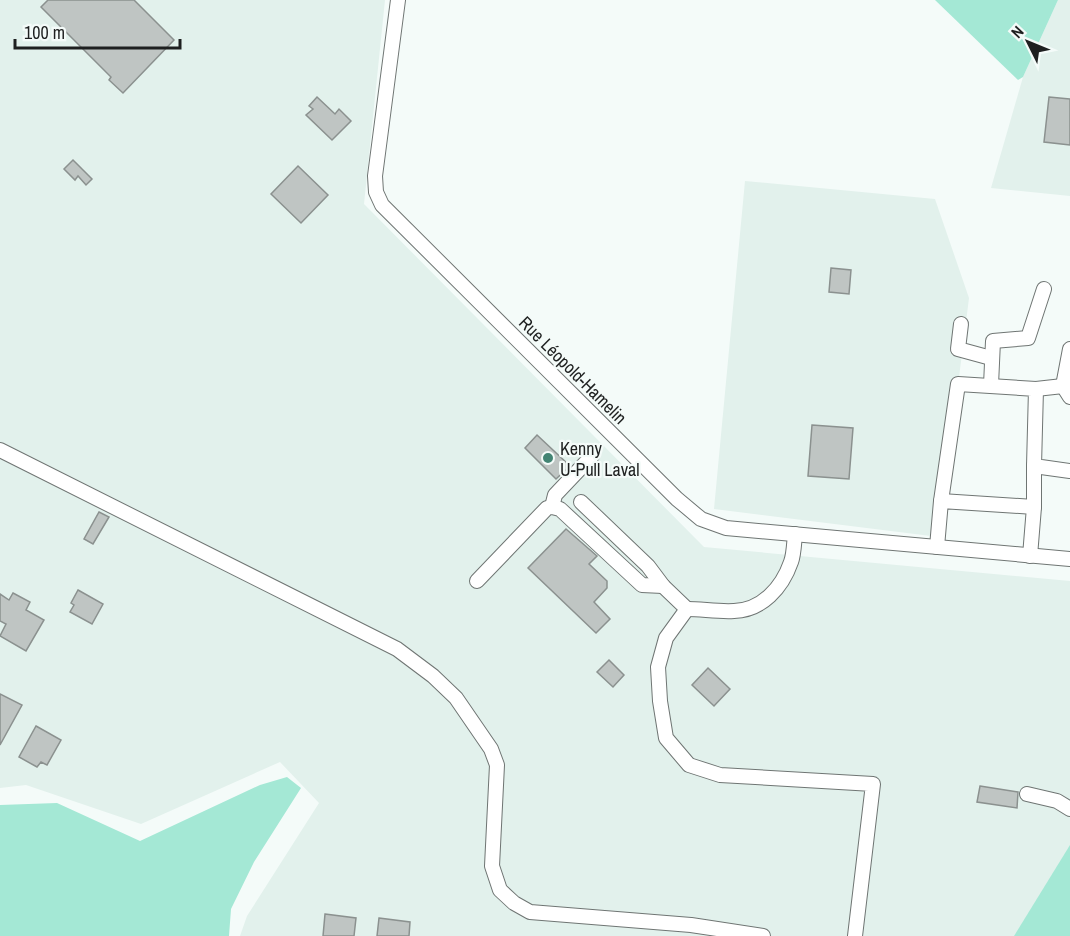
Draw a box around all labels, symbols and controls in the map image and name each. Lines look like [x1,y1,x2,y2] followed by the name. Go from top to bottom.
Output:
[15,12,180,50] scale bar
[998,12,1058,72] north arrow
[24,20,65,45] text: 100 m
[1006,21,1028,43] text: N
[513,310,633,430] street label: Rue Léopold-Hamelin
[560,436,640,482] place label: Kenny U-Pull Laval
[541,451,555,465] marker: Kenny U-Pull Laval

